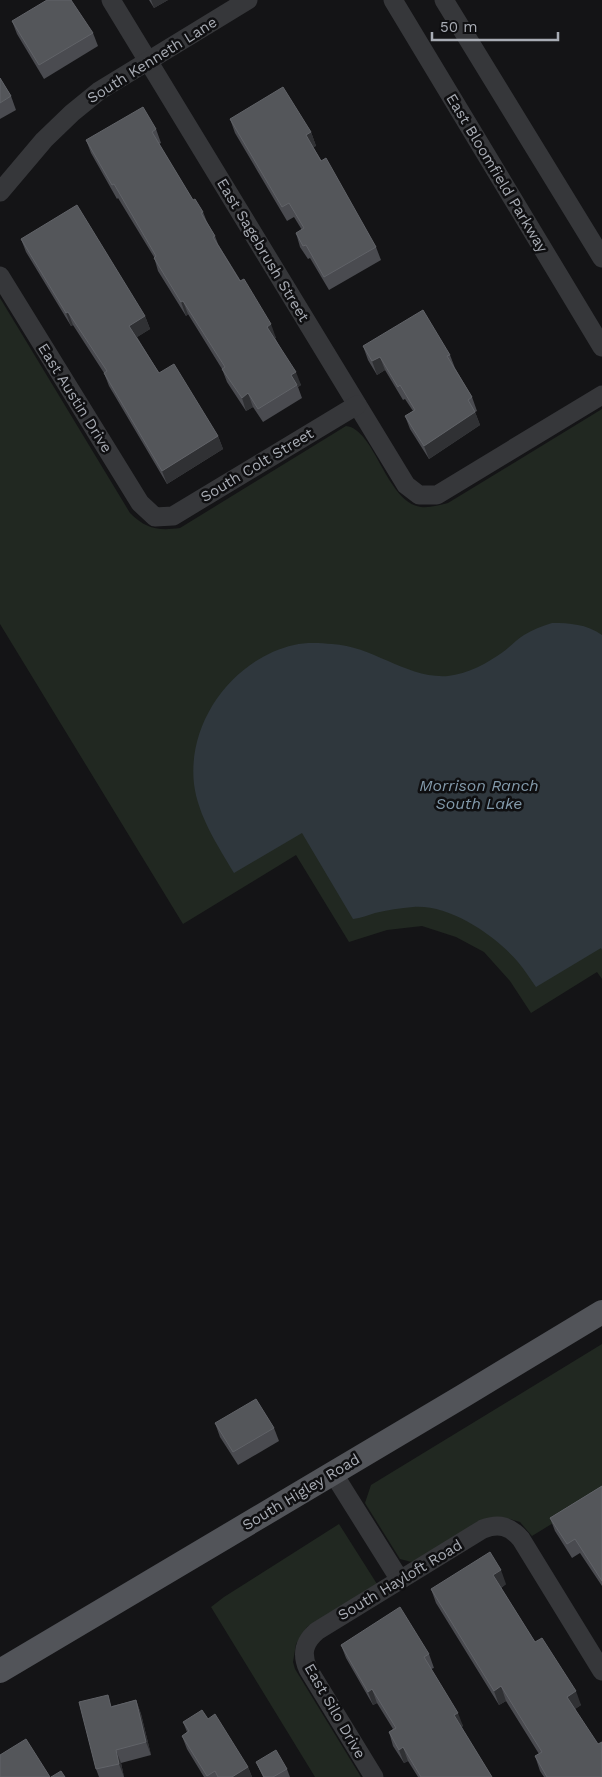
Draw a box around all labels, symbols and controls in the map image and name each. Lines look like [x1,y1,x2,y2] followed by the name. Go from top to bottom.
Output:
[432,10,558,42] scale bar
[84,13,220,107] street label: South Kenneth Lane
[440,18,477,36] text: 50 m
[442,90,552,256] street label: East Bloomfield Parkway
[213,175,313,326] street label: East Sagebrush Street
[34,340,116,456] street label: East Austin Drive
[197,424,317,506] street label: South Colt Street
[419,776,539,813] water label: Morrison Ranch South Lake
[239,1450,363,1534] street label: South Higley Road
[335,1536,465,1624] street label: South Hayloft Road
[300,1660,370,1762] street label: East Silo Drive

